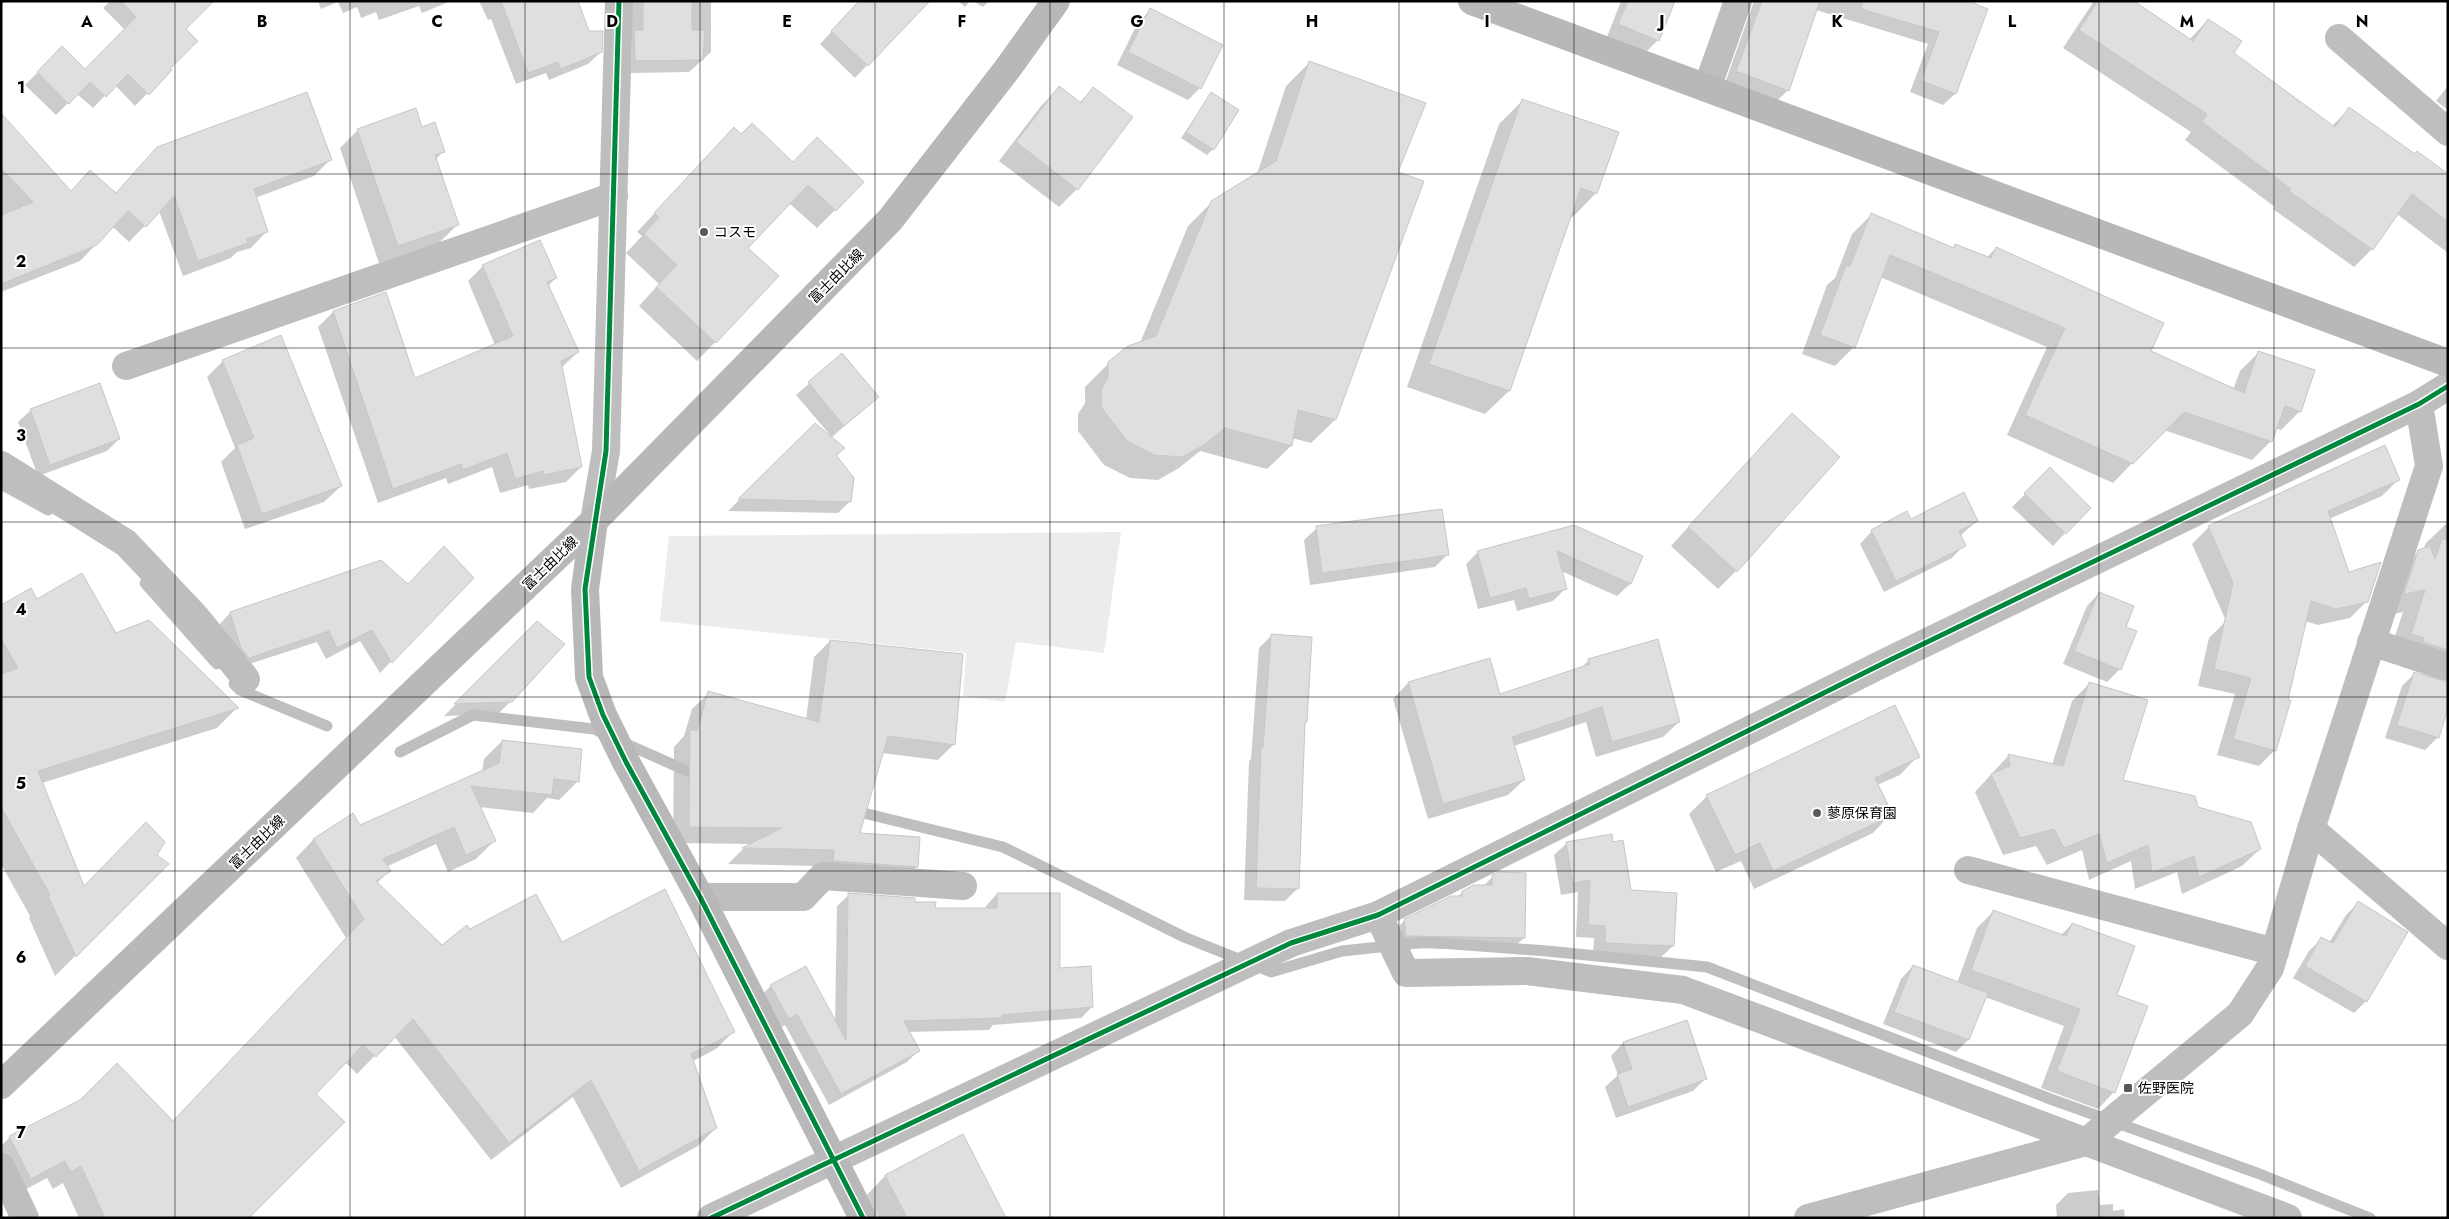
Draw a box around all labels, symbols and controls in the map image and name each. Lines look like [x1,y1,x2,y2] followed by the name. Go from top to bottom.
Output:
[80,10,93,33] text: A
[257,10,267,33] text: B
[431,10,443,33] text: C
[606,10,618,33] text: D
[782,10,792,33] text: E
[958,10,966,33] text: F
[1130,10,1144,33] text: G
[1306,10,1318,33] text: H
[1484,10,1490,33] text: I
[1656,10,1665,33] text: J
[1831,10,1843,33] text: K
[2008,10,2017,33] text: L
[2180,10,2194,33] text: M
[2356,10,2368,33] text: N
[17,76,25,99] text: 1
[714,222,756,242] place label: コスモ
[698,226,710,238] marker: コスモ
[804,244,868,308] street label: 富士由比線
[16,250,26,273] text: 2
[16,424,26,447] text: 3
[518,531,582,595] street label: 富士由比線
[15,598,27,621] text: 4
[16,772,26,795] text: 5
[1827,803,1897,823] place label: 蓼原保育園
[1811,807,1823,819] marker: 蓼原保育園
[225,810,289,874] street label: 富士由比線
[16,946,26,969] text: 6
[2138,1078,2194,1098] place label: 佐野医院
[2122,1082,2134,1094] marker: 佐野医院
[16,1121,26,1144] text: 7

